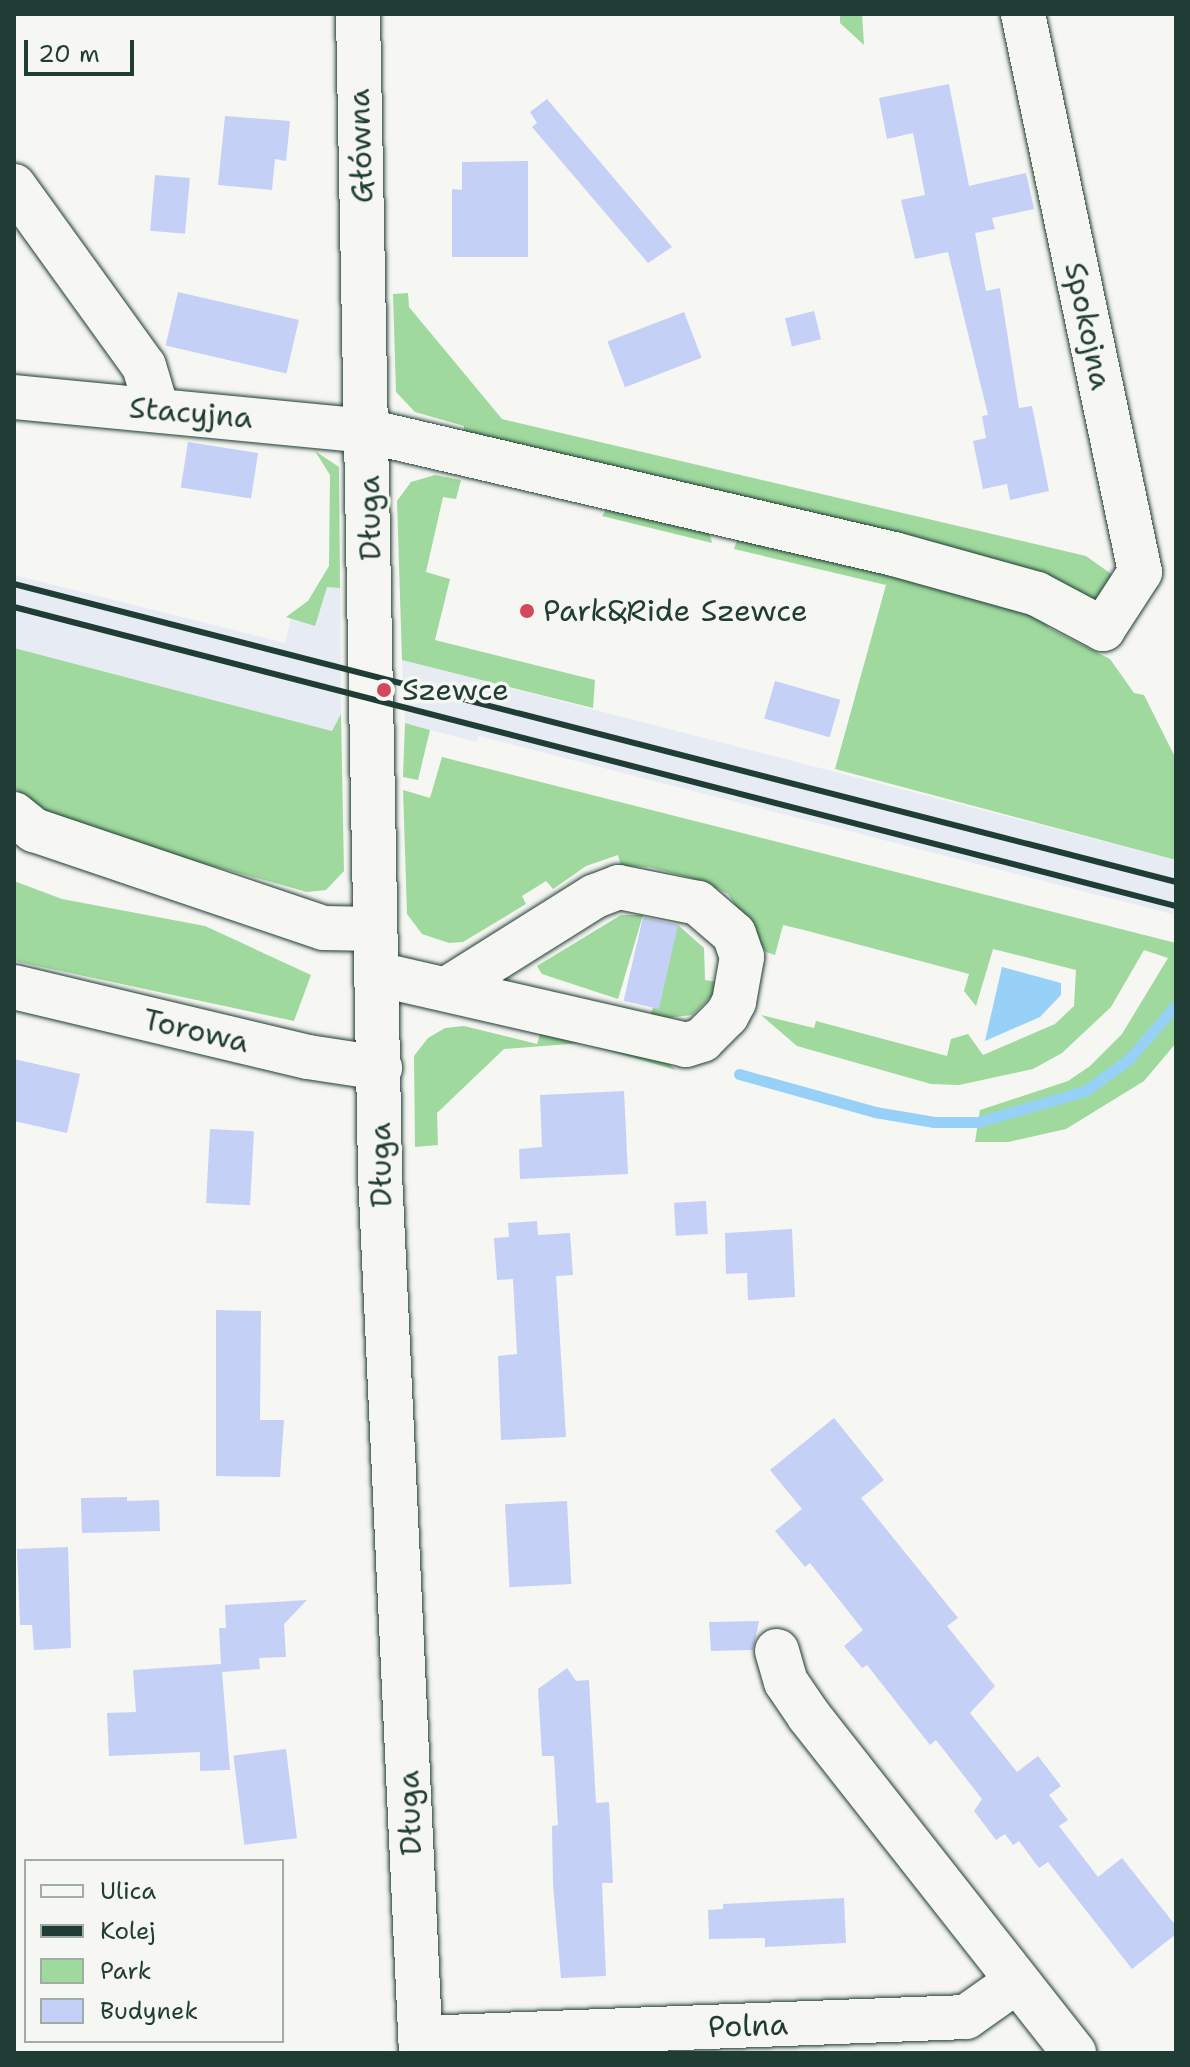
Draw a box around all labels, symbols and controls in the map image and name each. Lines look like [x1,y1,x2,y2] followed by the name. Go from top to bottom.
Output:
[28,24,138,74] scale bar
[38,38,100,70] text: 20 m
[341,88,381,204] street label: Główna
[1057,259,1119,393] street label: Spokojna
[128,390,254,436] street label: Stacyjna
[351,475,389,561] street label: Długa
[543,593,808,629] place label: Park&Ride Szewce
[518,602,536,620] marker: Park&Ride Szewce
[402,672,509,708] place label: Szewce
[373,679,395,701] marker: Szewce
[140,1001,252,1061] street label: Torowa
[362,1122,400,1208] street label: Długa
[391,1770,429,1856] street label: Długa
[24,1859,284,2043] legend
[100,1875,156,1907] text: Ulica
[100,1915,156,1947] text: Kolej
[100,1955,152,1987] text: Park
[100,1995,198,2027] text: Budynek
[707,2007,789,2045] street label: Polna

